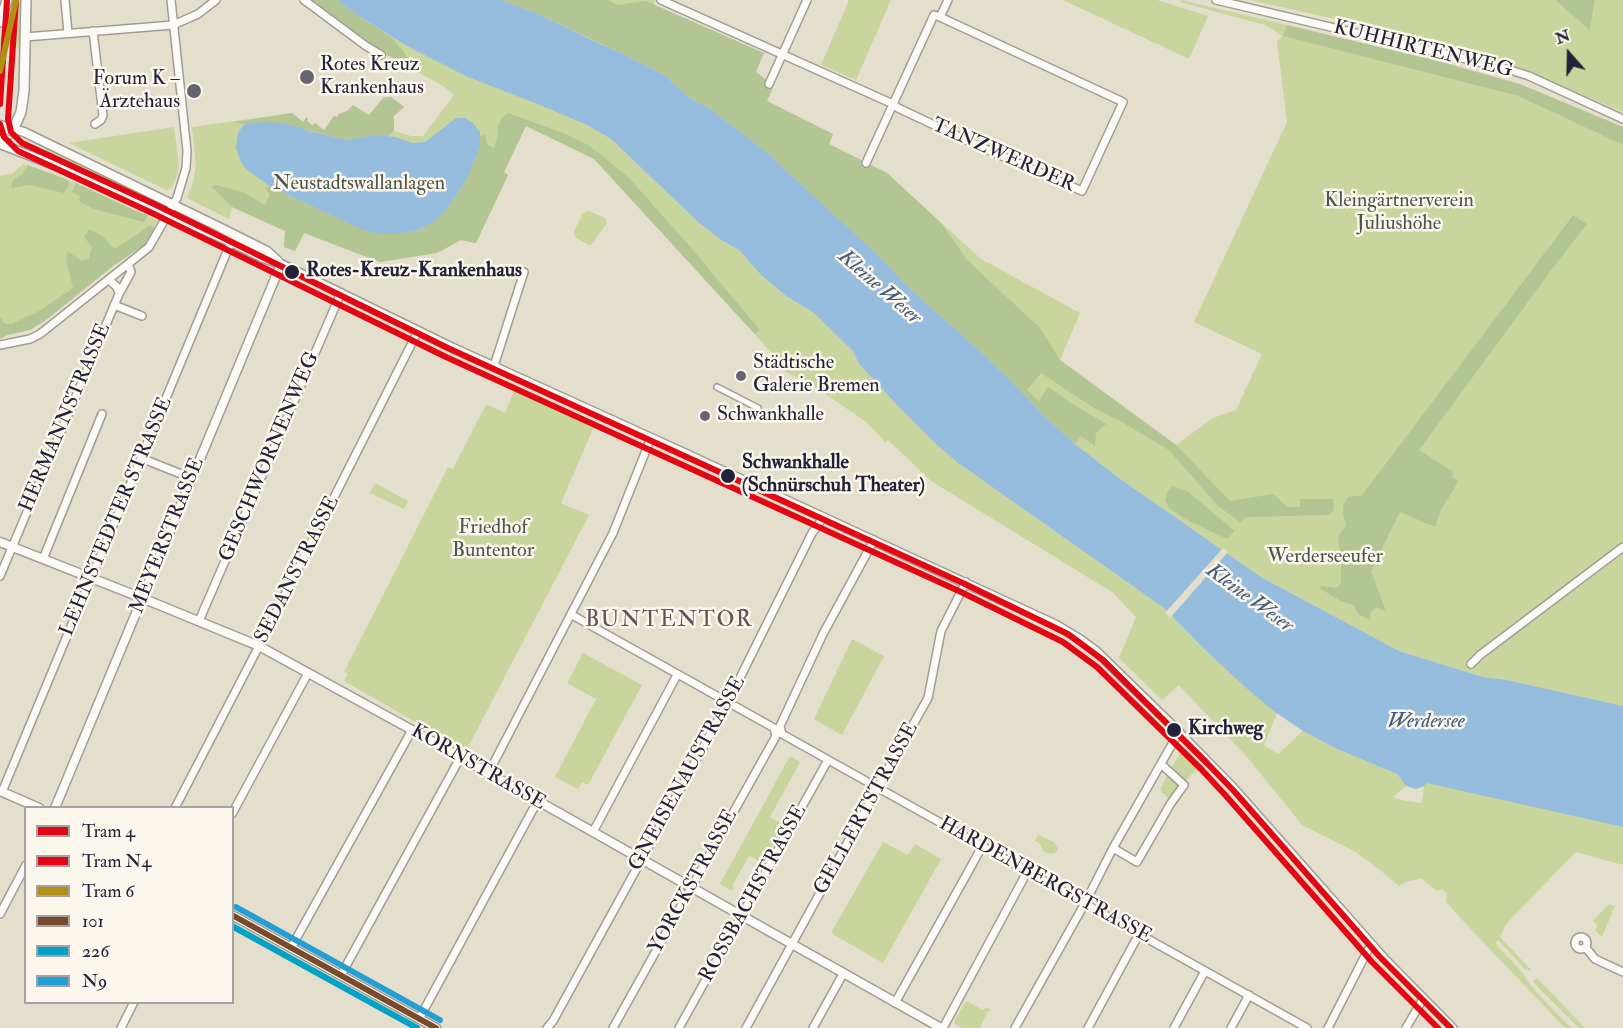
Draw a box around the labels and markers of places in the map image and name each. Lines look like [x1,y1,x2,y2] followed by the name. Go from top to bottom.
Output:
[320,54,424,101] place label: Rotes Kreuz Krankenhaus
[92,68,180,115] place label: Forum K – Ärztehaus
[298,68,316,86] marker: Rotes Kreuz Krankenhaus
[185,82,203,100] marker: Forum K – Ärztehaus
[306,260,522,284] place label: Rotes-Kreuz-Krankenhaus
[283,263,301,281] marker: Rotes-Kreuz-Krankenhaus
[753,352,880,399] place label: Städtische Galerie Bremen
[734,369,748,383] marker: Städtische Galerie Bremen
[717,404,824,428] place label: Schwankhalle
[698,409,712,423] marker: Schwankhalle
[742,452,925,499] place label: Schwankhalle (Schnürschuh Theater)
[719,467,737,485] marker: Schwankhalle (Schnürschuh Theater)
[1188,718,1263,742] place label: Kirchweg
[1165,721,1183,739] marker: Kirchweg

